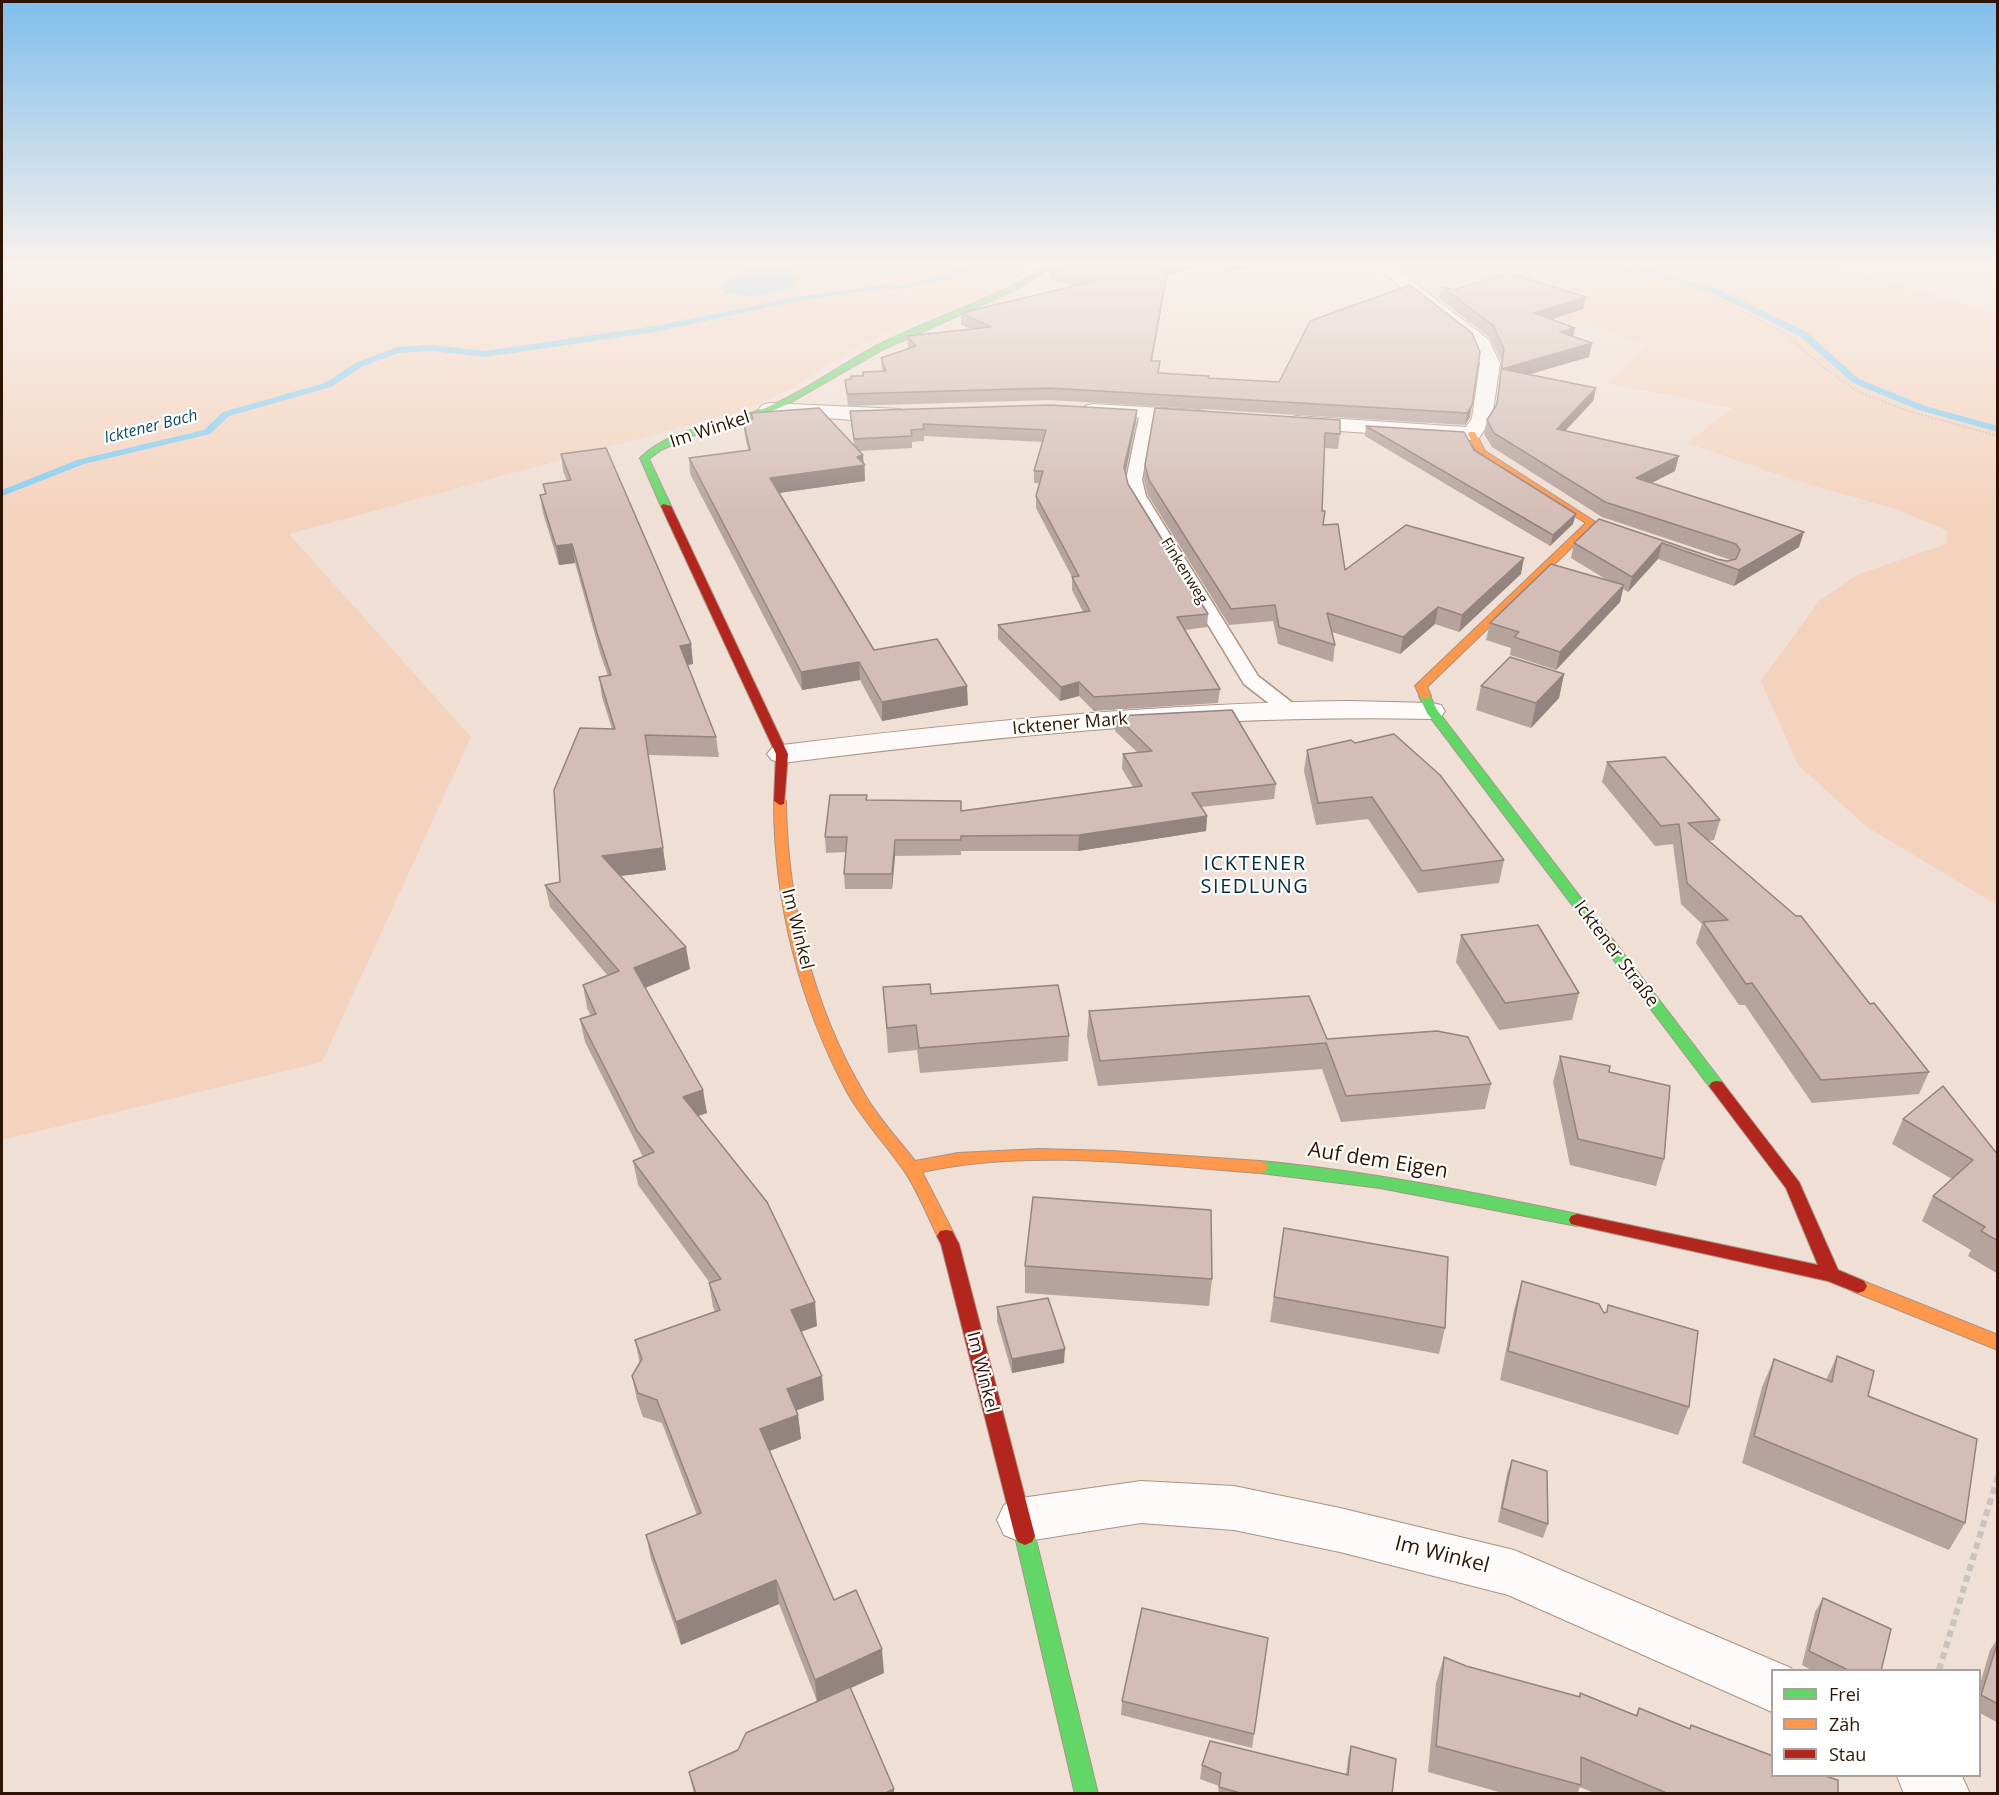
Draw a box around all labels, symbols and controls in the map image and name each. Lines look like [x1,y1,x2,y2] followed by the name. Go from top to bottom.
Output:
[102,406,200,448] water label: Icktener Bach
[667,407,753,453] street label: Im Winkel
[1157,535,1211,607] street label: Finkenweg
[1011,708,1129,740] street label: Icktener Mark
[1201,852,1309,899] district label: ICKTENER SIEDLUNG
[777,886,817,972] street label: Im Winkel
[1569,896,1663,1012] street label: Icktener Straße
[1306,1138,1450,1184] street label: Auf dem Eigen
[962,1329,1002,1415] street label: Im Winkel
[1392,1531,1492,1579] street label: Im Winkel
[1771,1669,1981,1777] legend
[1829,1682,1860,1706] text: Frei
[1829,1712,1860,1736] text: Zäh
[1829,1742,1866,1766] text: Stau

